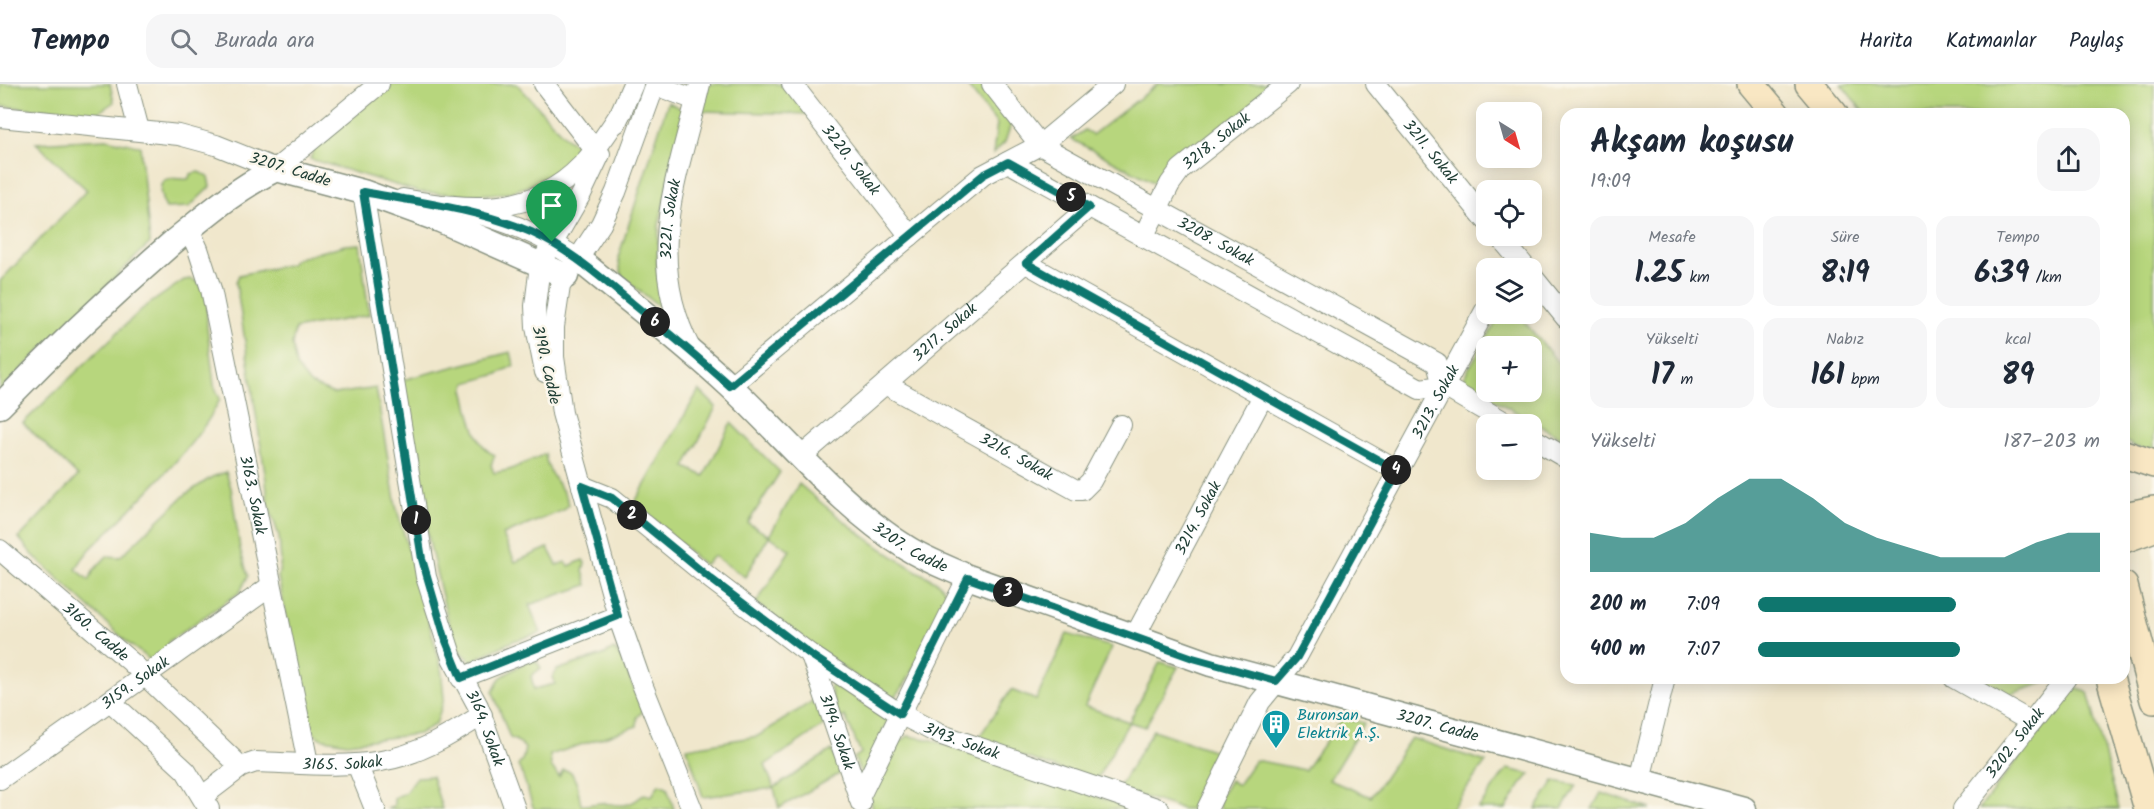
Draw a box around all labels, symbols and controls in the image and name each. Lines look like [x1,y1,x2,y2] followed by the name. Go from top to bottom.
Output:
[146,14,566,68] search box
[30,19,110,64] text: Tempo
[215,24,315,59] text: Burada ara
[167,25,200,58] icon: search
[1859,25,1913,58] text: Harita
[1946,25,2036,58] text: Katmanlar
[2069,25,2124,58] text: Paylaş
[1476,102,1542,168] north arrow
[1476,102,1542,480] map controls
[1176,106,1256,176] street label: 3218. Sokak
[1397,114,1465,190] street label: 3211. Sokak
[1590,117,1793,170] text: Akşam koşusu
[815,119,887,201] street label: 3220. Sokak
[2037,128,2100,191] button: share
[246,146,334,194] street label: 3207. Cadde
[1590,166,1631,198] text: 19:09
[654,176,688,260] street label: 3221. Sokak
[526,180,577,242] pin
[1476,180,1542,246] button: locate
[1056,182,1086,212] pin: 5
[1067,184,1075,209] text: 5
[535,189,568,222] icon: arrive
[1173,210,1259,273] street label: 3208. Sokak
[1648,225,1696,250] text: Mesafe
[1831,225,1859,250] text: Süre
[1996,225,2040,250] text: Tempo
[1634,250,1683,298] text: 1.25
[1820,250,1870,298] text: 8:19
[1974,250,2029,298] text: 6:39
[1476,258,1542,324] button: layers
[1683,265,1710,290] text: km
[2029,265,2062,290] text: /km
[907,296,983,368] street label: 3217. Sokak
[640,307,670,337] pin: 6
[651,309,659,334] text: 6
[525,323,567,407] street label: 3190. Cadde
[1646,327,1698,352] text: Yükselti
[1826,327,1864,352] text: Nabız
[2005,327,2031,352] text: kcal
[1476,336,1542,402] button: +
[1651,352,1674,400] text: 17
[1810,352,1845,400] text: 161
[2002,352,2034,400] text: 89
[1405,360,1466,443] street label: 3213. Sokak
[1674,367,1693,392] text: m
[1845,367,1880,392] text: bpm
[1476,414,1542,480] button: −
[975,426,1058,488] street label: 3216. Sokak
[1590,426,1655,458] text: Yükselti
[2003,426,2100,458] text: 187–203 m
[233,453,274,537] street label: 3163. Sokak
[1381,455,1411,485] pin: 4
[1392,457,1400,482] text: 4
[1168,476,1228,560] street label: 3214. Sokak
[617,500,647,530] pin: 2
[627,502,637,527] text: 2
[401,505,431,535] pin: 1
[414,507,418,532] text: 1
[867,515,952,579] street label: 3207. Cadde
[993,577,1023,607] pin: 3
[1004,579,1012,604] text: 3
[1590,589,1646,621] text: 200 m
[1686,589,1720,621] text: 7:09
[57,596,135,668] street label: 3160. Cadde
[1590,634,1646,666] text: 400 m
[1686,634,1719,666] text: 7:07
[96,649,175,716] street label: 3159. Sokak
[459,685,511,770] street label: 3164. Sokak
[812,690,862,774] street label: 3194. Sokak
[1394,702,1481,749] street label: 3207. Cadde
[1979,702,2051,784] street label: 3202. Sokak
[1297,703,1380,746] place label: Buronsan Elektrik A.Ş.
[1260,708,1292,750] building icon: Buronsan Elektrik A.Ş.
[919,715,1003,766] street label: 3193. Sokak
[302,748,385,777] street label: 3165. Sokak

